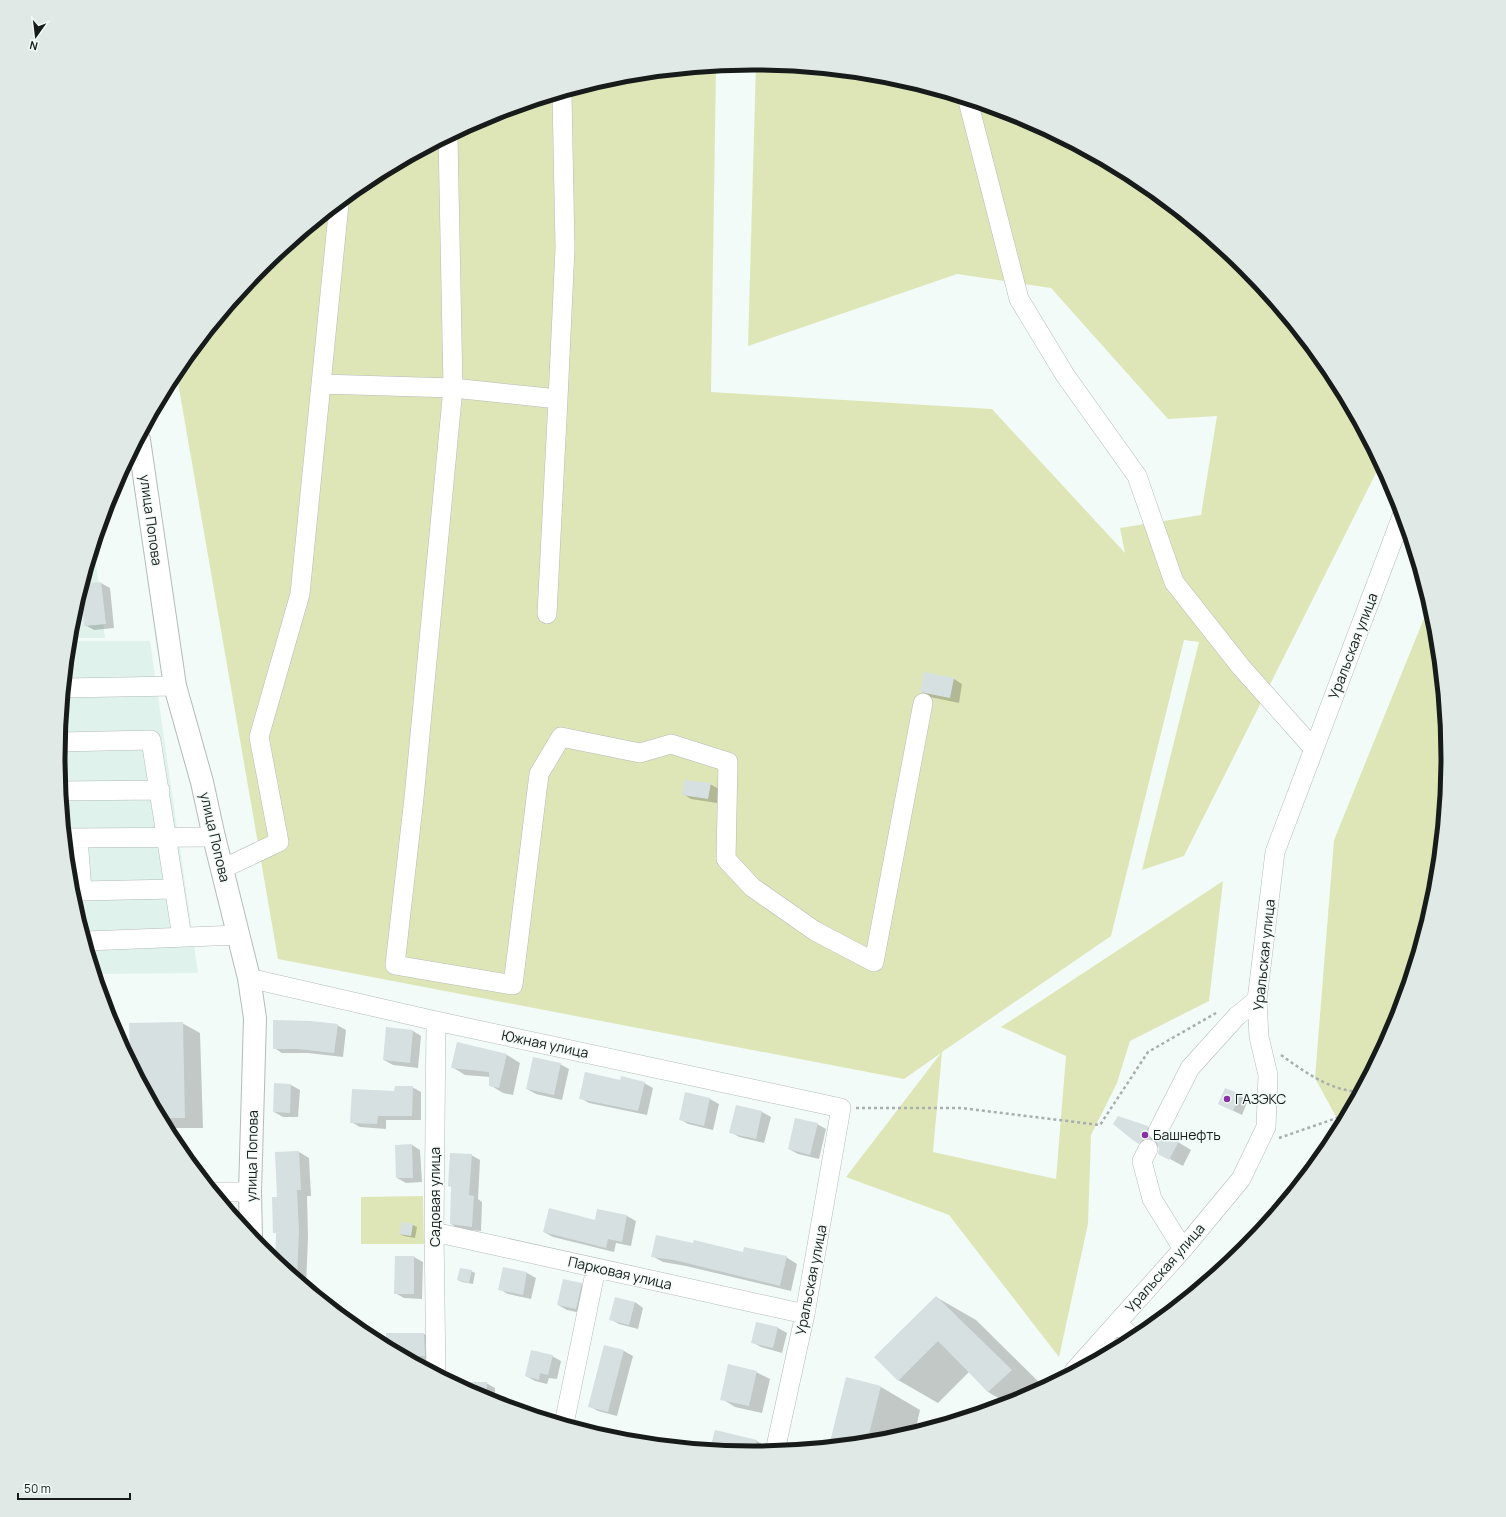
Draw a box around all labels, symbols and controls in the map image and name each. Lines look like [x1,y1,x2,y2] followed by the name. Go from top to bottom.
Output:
[16,16,56,56] north arrow
[28,38,39,54] text: N
[136,473,167,567] street label: улица Попова
[1324,590,1382,702] street label: Уральская улица
[196,790,235,884] street label: улица Попова
[1248,898,1279,1012] street label: Уральская улица
[500,1025,590,1062] street label: Южная улица
[1235,1089,1286,1108] place label: ГАЗЭКС
[1222,1094,1232,1104] marker: ГАЗЭКС
[241,1110,262,1202] street label: улица Попова
[1153,1125,1221,1144] place label: Башнефть
[1140,1130,1150,1140] marker: Башнефть
[425,1147,444,1247] street label: Садовая улица
[1121,1219,1209,1316] street label: Уральская улица
[790,1223,831,1337] street label: Уральская улица
[566,1251,674,1294] street label: Парковая улица
[18,1475,130,1501] scale bar
[24,1480,51,1497] text: 50 m

